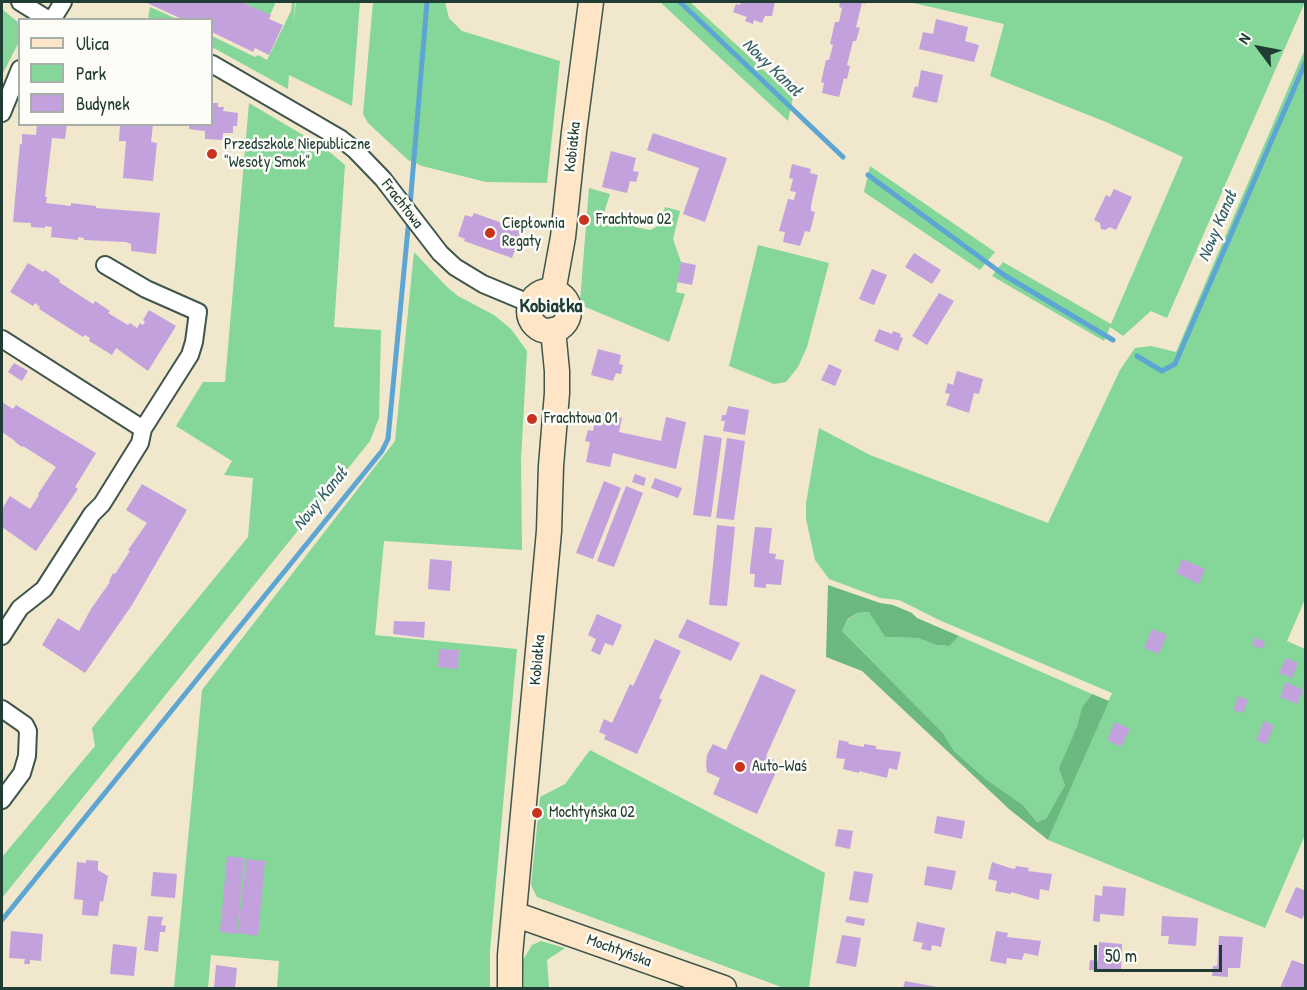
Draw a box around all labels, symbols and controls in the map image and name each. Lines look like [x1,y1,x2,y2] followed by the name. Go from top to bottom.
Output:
[18,18,213,126] legend
[1229,18,1289,78] north arrow
[1232,29,1255,48] text: N
[76,31,109,56] text: Ulica
[737,34,807,102] water label: Nowy Kanał
[76,61,106,86] text: Park
[76,91,130,116] text: Budynek
[561,121,585,173] street label: Kobiałka
[224,135,371,173] place label: Przedszkole Niepubliczne "Wesoły Smok"
[205,147,219,161] marker: Przedszkole Niepubliczne "Wesoły Smok"
[377,176,427,232] street label: Frachtowa
[1193,187,1243,265] water label: Nowy Kanał
[596,210,671,230] place label: Frachtowa 02
[577,213,591,227] marker: Frachtowa 02
[502,214,565,252] place label: Ciepłownia Regaty
[483,226,497,240] marker: Ciepłownia Regaty
[520,295,582,319] district label: Kobiałka
[544,409,618,429] place label: Frachtowa 01
[525,412,539,426] marker: Frachtowa 01
[289,463,353,535] water label: Nowy Kanał
[526,634,550,686] street label: Kobiałka
[752,757,807,777] place label: Auto-Waś
[733,760,747,774] marker: Auto-Waś
[549,803,635,823] place label: Mochtyńska 02
[530,806,544,820] marker: Mochtyńska 02
[584,930,654,972] street label: Mochtyńska
[1097,933,1224,971] scale bar
[1105,943,1137,968] text: 50 m

